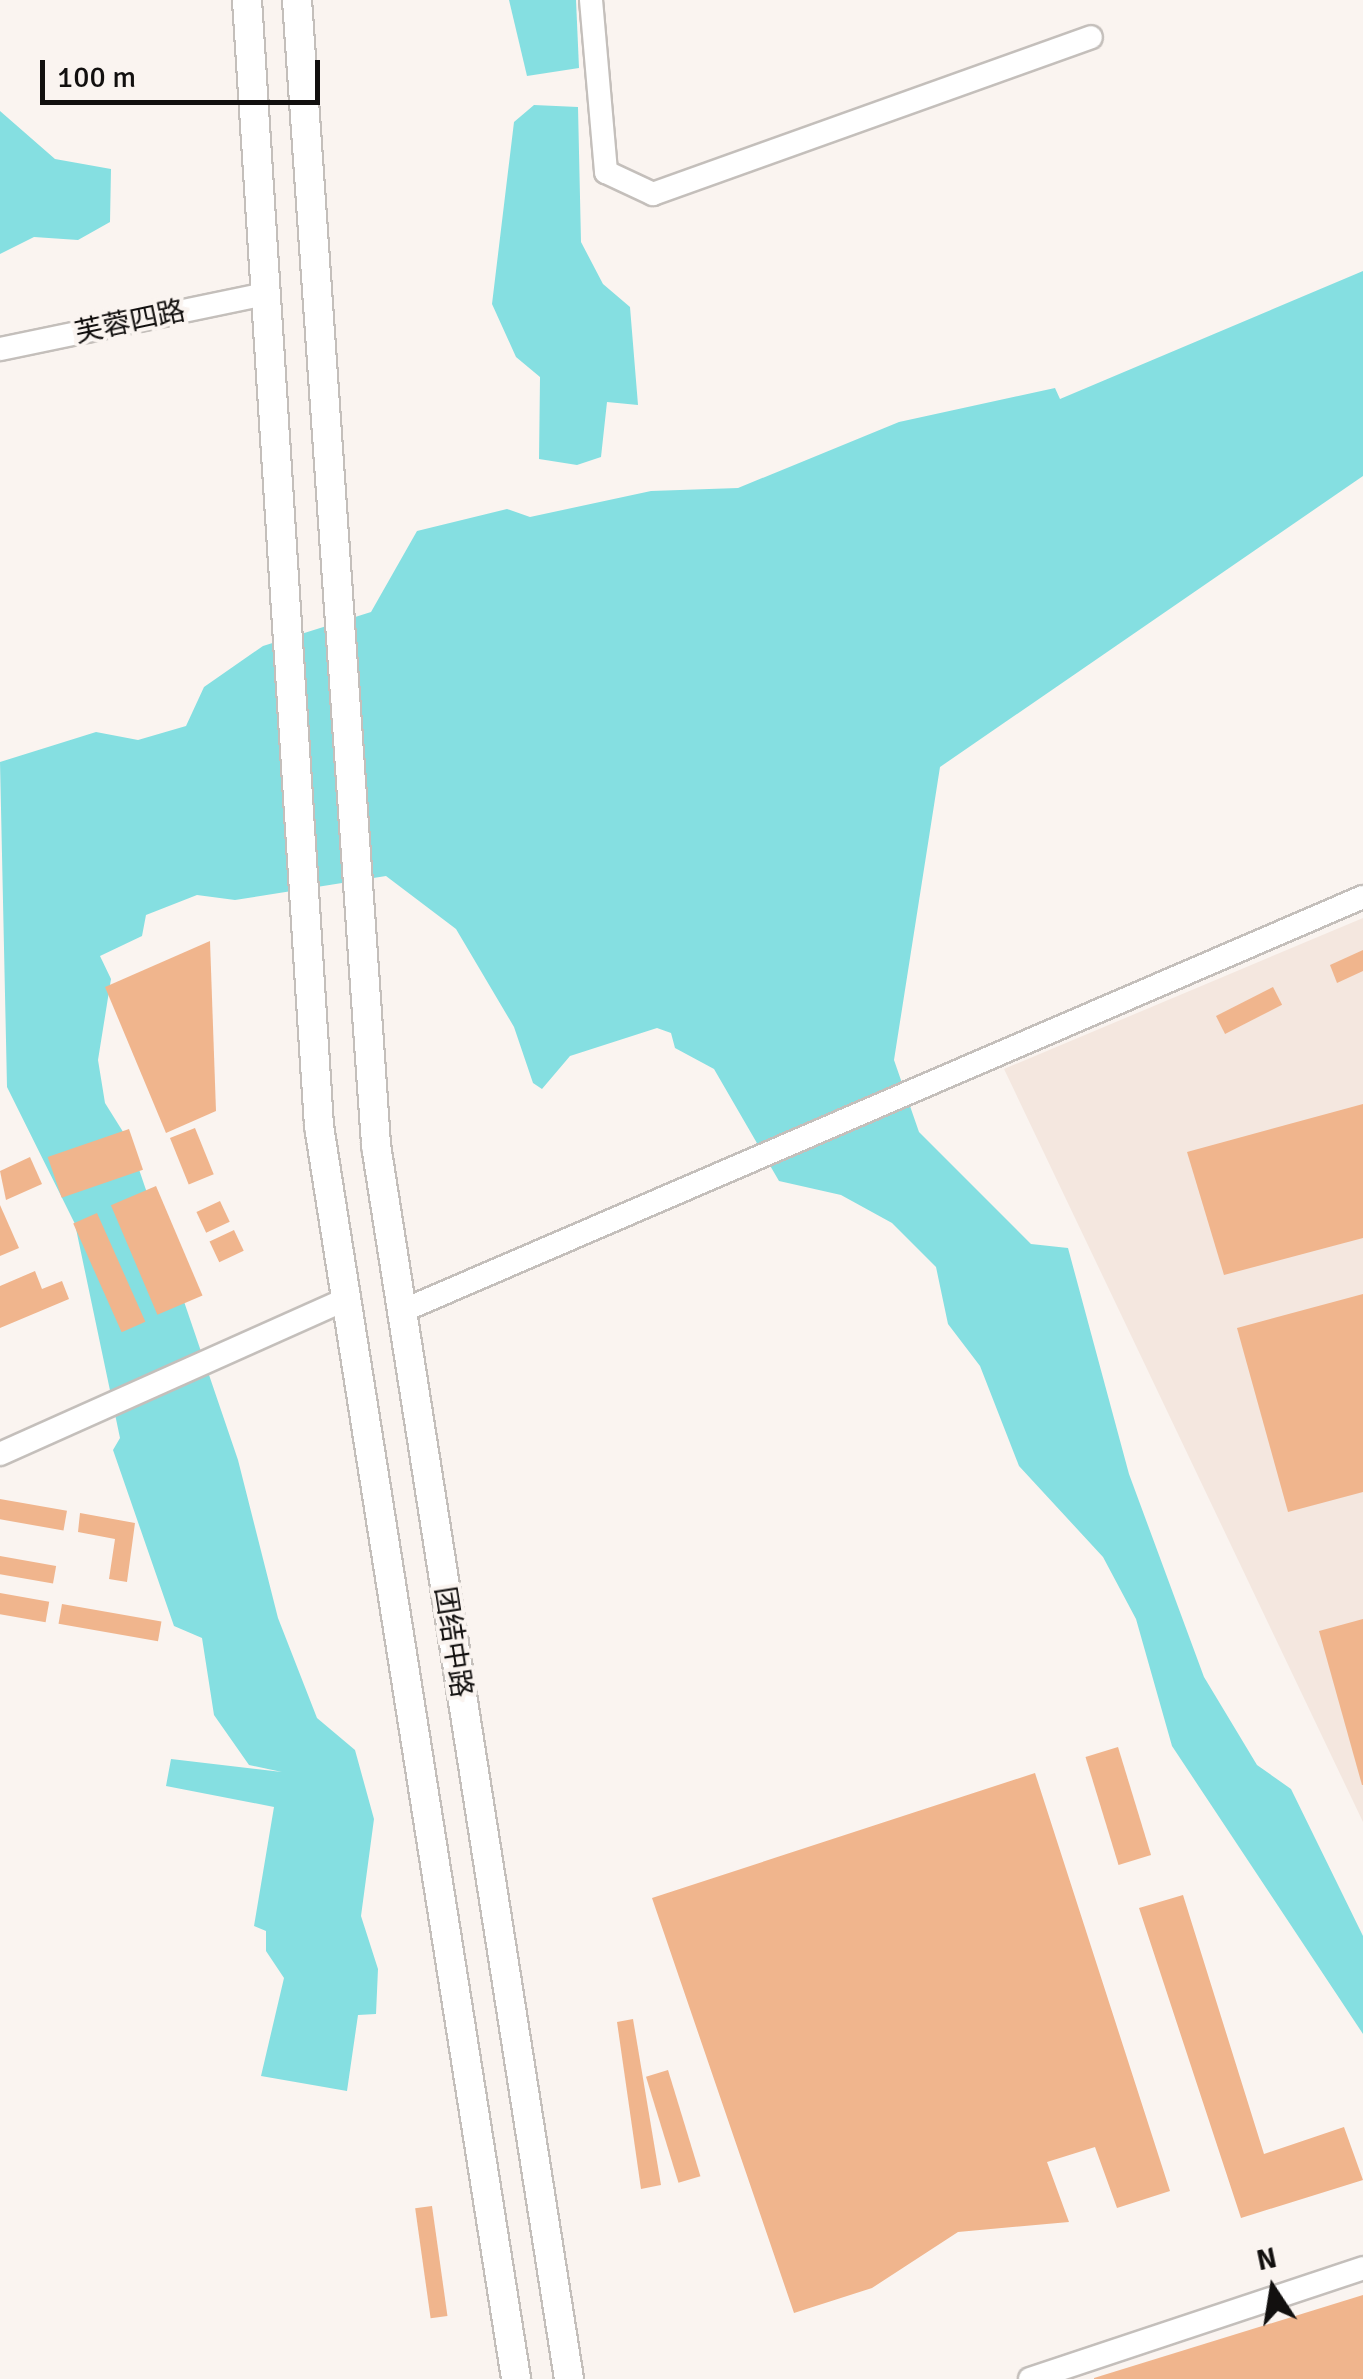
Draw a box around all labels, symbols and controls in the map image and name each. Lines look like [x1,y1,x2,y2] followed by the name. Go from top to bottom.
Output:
[45,40,325,102] scale bar
[57,59,136,96] text: 100 m
[72,294,188,350] street label: 芙蓉四路
[428,1584,478,1700] street label: 团结中路
[1223,2239,1323,2339] north arrow
[1254,2241,1280,2278] text: N

